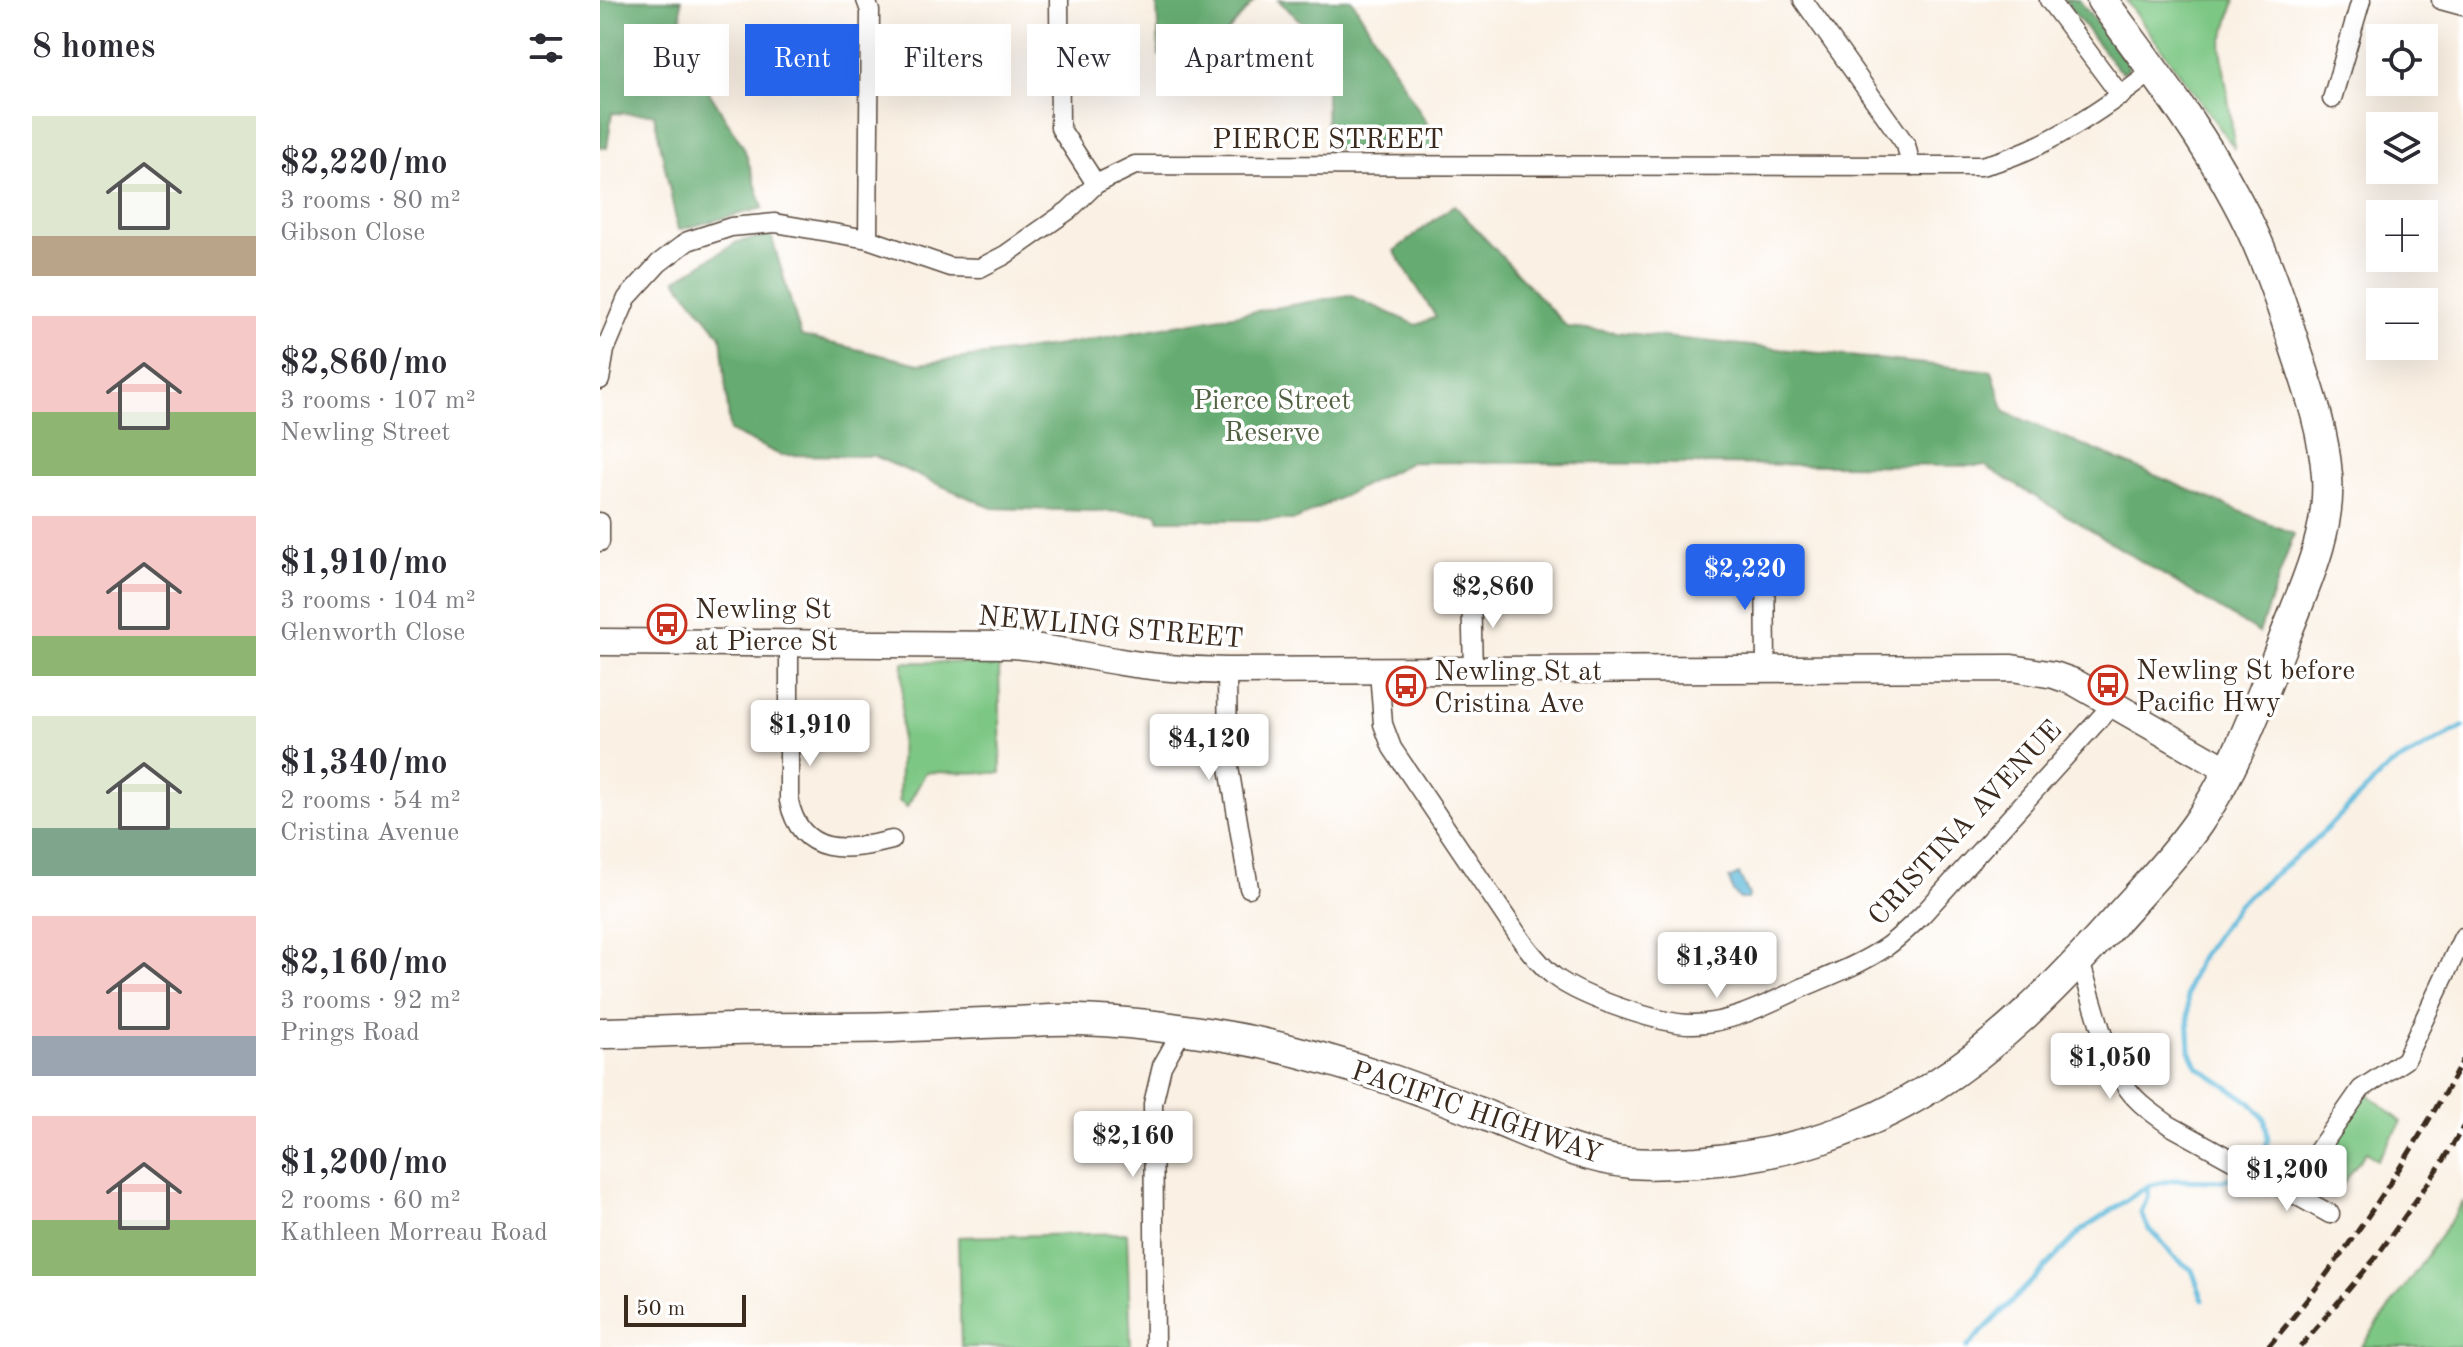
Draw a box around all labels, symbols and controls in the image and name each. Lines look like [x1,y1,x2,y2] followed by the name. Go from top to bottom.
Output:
[624,24,729,96] chip: Buy
[745,24,859,96] chip: Rent
[875,24,1011,96] chip: Filters
[1027,24,1140,96] chip: New
[1156,24,1343,96] chip: Apartment
[2366,24,2438,360] map controls
[2366,24,2438,96] button: locate
[524,26,568,70] icon: filters
[32,31,155,65] text: 8 homes
[2366,112,2438,184] button: layers
[1212,127,1444,155] street label: PIERCE STREET
[280,147,448,181] text: $2,220/mo
[96,148,192,244] icon: home
[280,188,461,214] text: 3 rooms · 80 m²
[2366,200,2438,272] button: +
[280,220,425,246] text: Gibson Close
[2366,288,2438,360] button: −
[280,347,448,381] text: $2,860/mo
[96,348,192,444] icon: home
[280,388,476,414] text: 3 rooms · 107 m²
[1193,388,1351,448] park label: Pierce Street Reserve
[280,420,450,446] text: Newling Street
[1680,544,1810,612] pin: $2,220
[280,547,448,581] text: $1,910/mo
[96,548,192,644] icon: home
[1704,557,1786,583] text: $2,220
[1428,562,1558,630] pin: $2,860
[1452,575,1534,601] text: $2,860
[280,588,476,614] text: 3 rooms · 104 m²
[695,597,838,657] place label: Newling St at Pierce St
[646,603,688,645] bus stop icon: Newling St at Pierce St
[977,603,1245,655] street label: NEWLING STREET
[280,620,465,646] text: Glenworth Close
[2136,658,2355,718] place label: Newling St before Pacific Hwy
[1434,659,1602,719] place label: Newling St at Cristina Ave
[2087,664,2129,706] bus stop icon: Newling St before Pacific Hwy
[1385,665,1427,707] bus stop icon: Newling St at Cristina Ave
[745,700,875,768] pin: $1,910
[769,713,851,739] text: $1,910
[1144,714,1274,782] pin: $4,120
[1864,716,2068,932] street label: CRISTINA AVENUE
[1168,727,1250,753] text: $4,120
[280,747,448,781] text: $1,340/mo
[96,748,192,844] icon: home
[280,788,461,814] text: 2 rooms · 54 m²
[280,820,459,846] text: Cristina Avenue
[1652,932,1782,1000] pin: $1,340
[1676,945,1758,971] text: $1,340
[280,947,448,981] text: $2,160/mo
[96,948,192,1044] icon: home
[280,988,461,1014] text: 3 rooms · 92 m²
[280,1020,420,1046] text: Prings Road
[2045,1033,2175,1101] pin: $1,050
[2069,1046,2151,1072] text: $1,050
[1347,1058,1605,1170] street label: PACIFIC HIGHWAY
[1068,1111,1198,1179] pin: $2,160
[1092,1124,1174,1150] text: $2,160
[2222,1145,2352,1213] pin: $1,200
[280,1147,448,1181] text: $1,200/mo
[96,1148,192,1244] icon: home
[2246,1158,2328,1184] text: $1,200
[280,1188,461,1214] text: 2 rooms · 60 m²
[280,1220,548,1246] text: Kathleen Morreau Road
[624,1291,746,1327] scale bar
[636,1298,685,1320] text: 50 m

